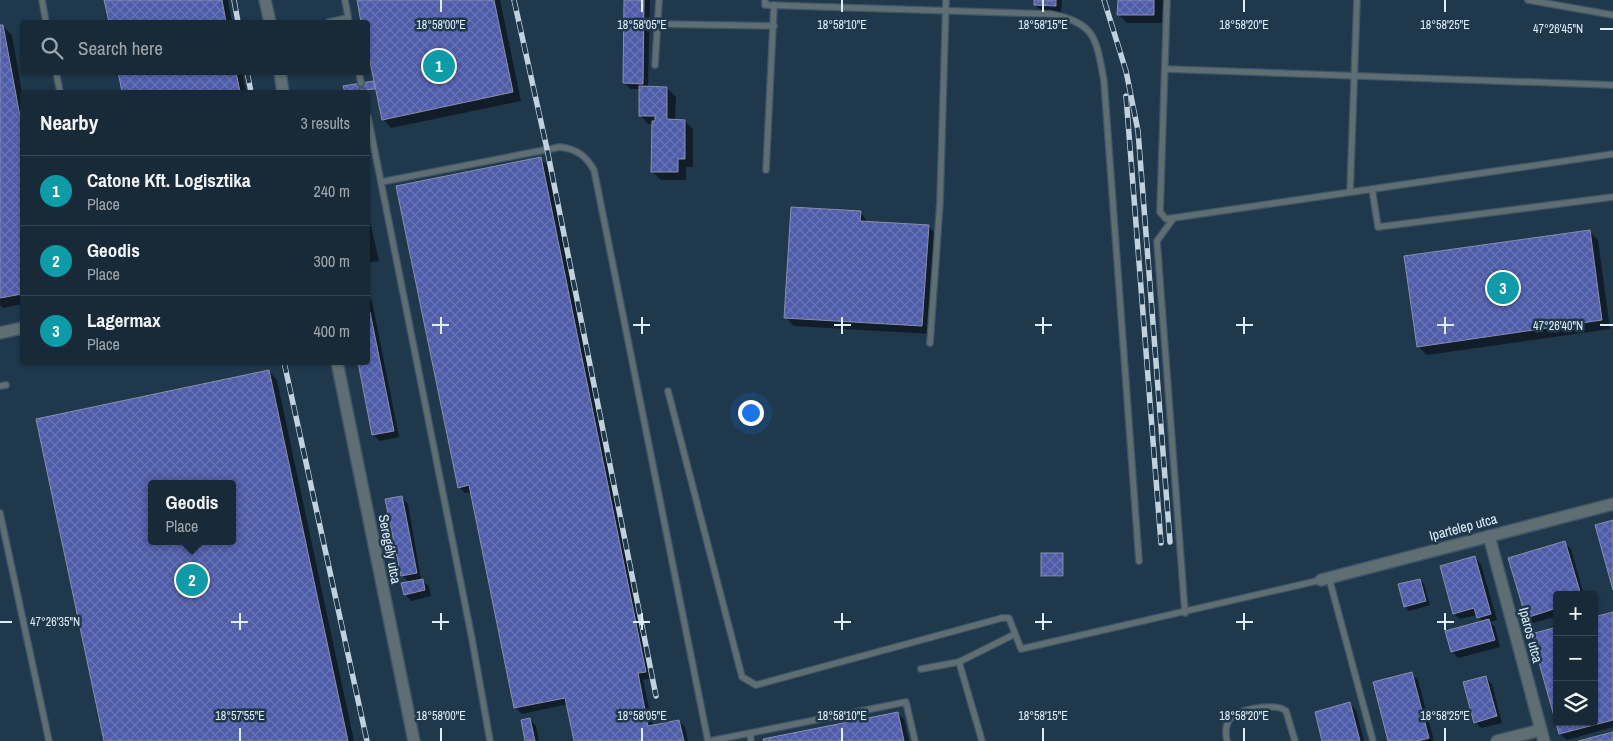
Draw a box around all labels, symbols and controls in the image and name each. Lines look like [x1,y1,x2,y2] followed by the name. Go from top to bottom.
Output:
[416,17,466,33] text: 18°58'00"E
[617,17,667,33] text: 18°58'05"E
[817,17,867,33] text: 18°58'10"E
[1018,17,1068,33] text: 18°58'15"E
[1219,17,1269,33] text: 18°58'20"E
[1420,17,1470,33] text: 18°58'25"E
[20,20,370,75] search box
[1533,21,1583,37] text: 47°26'45"N
[38,34,66,62] icon: search
[78,35,163,61] text: Search here
[423,47,455,85] pin: 1
[40,108,98,137] text: Nearby
[300,112,350,134] text: 3 results
[87,167,251,193] text: Catone Kft. Logisztika
[52,180,60,202] text: 1
[314,180,350,202] text: 240 m
[87,193,120,215] text: Place
[87,237,140,263] text: Geodis
[52,250,60,272] text: 2
[314,250,350,272] text: 300 m
[87,263,120,285] text: Place
[1487,269,1519,307] pin: 3
[87,307,161,333] text: Lagermax
[1533,318,1583,334] text: 47°26'40"N
[52,320,60,342] text: 3
[314,320,350,342] text: 400 m
[87,333,120,355] text: Place
[738,400,764,426] your location
[148,480,236,545] popup
[166,489,218,515] text: Geodis
[1427,509,1500,545] street label: Ipartelep utca
[374,513,406,586] street label: Seregély utca
[166,515,198,537] text: Place
[176,561,208,599] pin: 2
[1553,591,1598,726] map controls
[1553,591,1598,636] button: +
[1515,605,1547,665] street label: Iparos utca
[30,614,80,630] text: 47°26'35"N
[1553,636,1598,681] button: −
[1553,681,1598,726] button: layers
[215,708,265,724] text: 18°57'55"E
[416,708,466,724] text: 18°58'00"E
[617,708,667,724] text: 18°58'05"E
[817,708,867,724] text: 18°58'10"E
[1018,708,1068,724] text: 18°58'15"E
[1219,708,1269,724] text: 18°58'20"E
[1420,708,1470,724] text: 18°58'25"E

